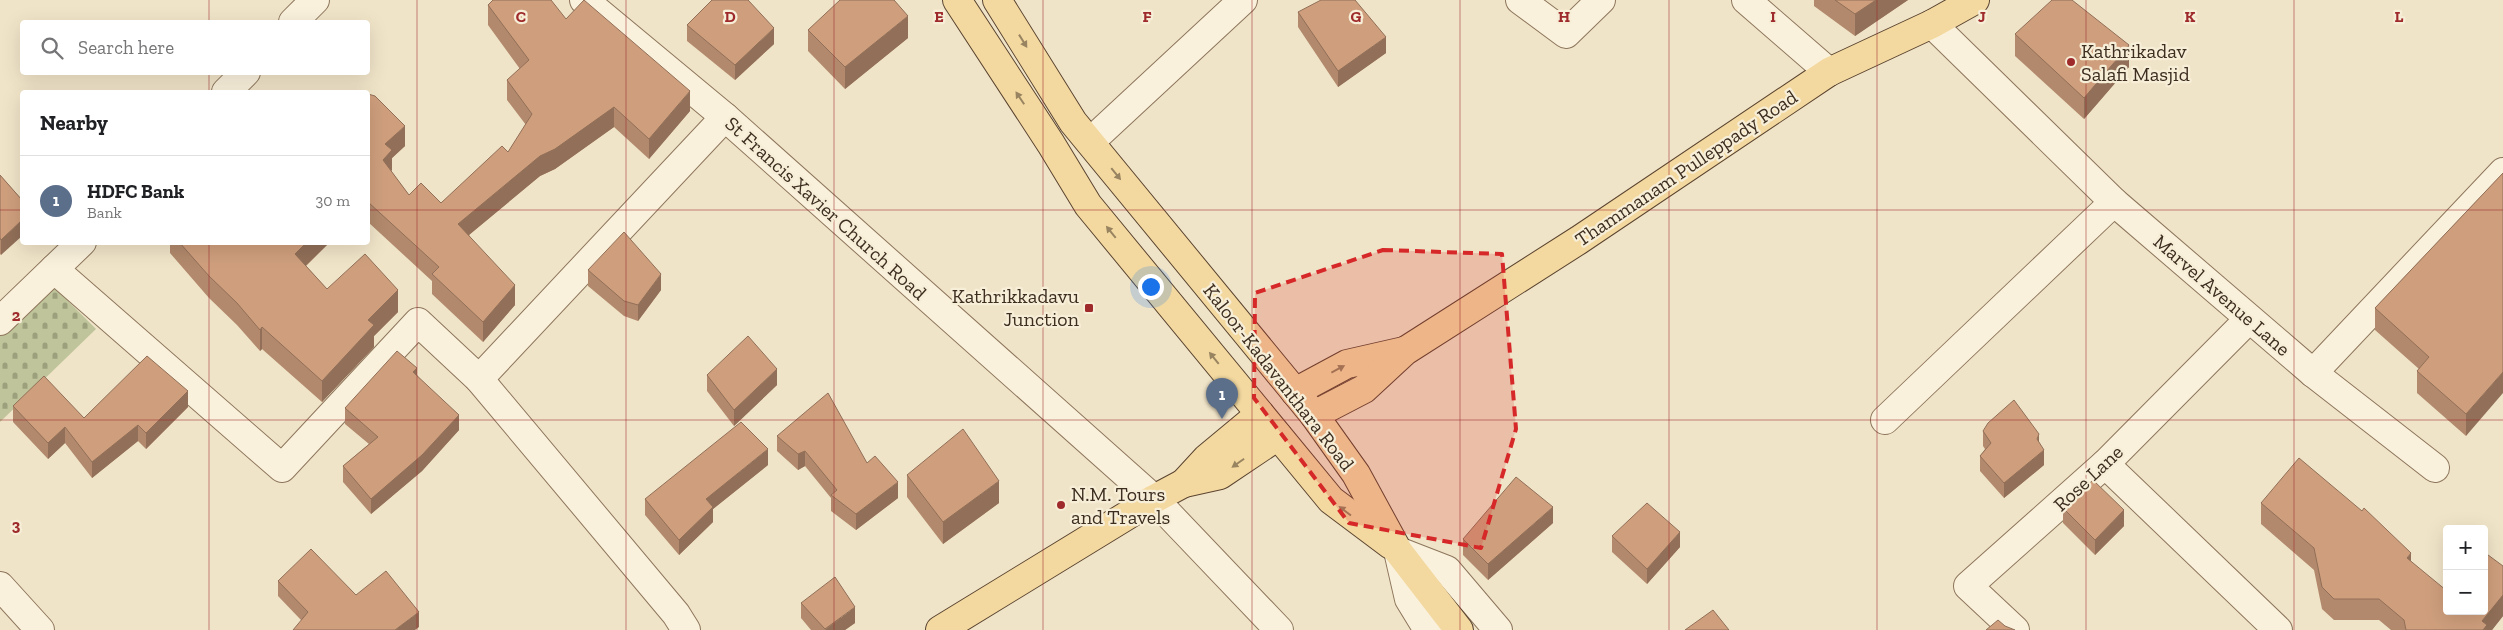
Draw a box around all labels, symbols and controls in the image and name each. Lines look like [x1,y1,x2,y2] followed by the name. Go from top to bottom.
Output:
[516,7,526,26] text: C
[724,7,736,26] text: D
[934,7,944,26] text: E
[1142,7,1152,26] text: F
[1351,7,1362,26] text: G
[1558,7,1570,26] text: H
[1770,7,1776,26] text: I
[1978,7,1986,26] text: J
[2185,7,2196,26] text: K
[2395,7,2404,26] text: L
[20,20,370,75] search box
[38,34,66,62] icon: search
[1018,35,1027,48] one-way arrow
[78,36,174,59] text: Search here
[2081,39,2190,86] place label: Kathrikadav Salafi Masjid
[2065,56,2077,68] marker: Kathrikadav Salafi Masjid
[1570,85,1802,251] street label: Thammanam Pulleppady Road
[1015,91,1025,104] one-way arrow
[40,110,108,135] text: Nearby
[720,111,932,305] street label: St Francis Xavier Church Road
[1111,167,1122,180] one-way arrow
[87,180,184,203] text: HDFC Bank
[53,191,59,210] text: 1
[316,191,350,210] text: 30 m
[87,203,122,222] text: Bank
[1105,226,1116,239] one-way arrow
[2149,229,2295,361] street label: Marvel Avenue Lane
[1138,274,1164,300] your location
[1198,279,1360,475] street label: Kaloor-Kadavanthara Road
[952,284,1080,331] place label: Kathrikkadavu Junction
[1083,302,1095,314] marker: Kathrikkadavu Junction
[12,306,21,325] text: 2
[1208,352,1219,365] one-way arrow
[1331,365,1345,373] one-way arrow
[1206,378,1238,419] pin: 1
[2048,440,2128,516] street label: Rose Lane
[1231,458,1244,468] one-way arrow
[1071,482,1170,529] place label: N.M. Tours and Travels
[1055,499,1067,511] marker: N.M. Tours and Travels
[1338,506,1352,516] one-way arrow
[12,516,21,535] text: 3
[2443,525,2488,615] map controls
[2443,525,2488,570] button: +
[2443,570,2488,615] button: −

